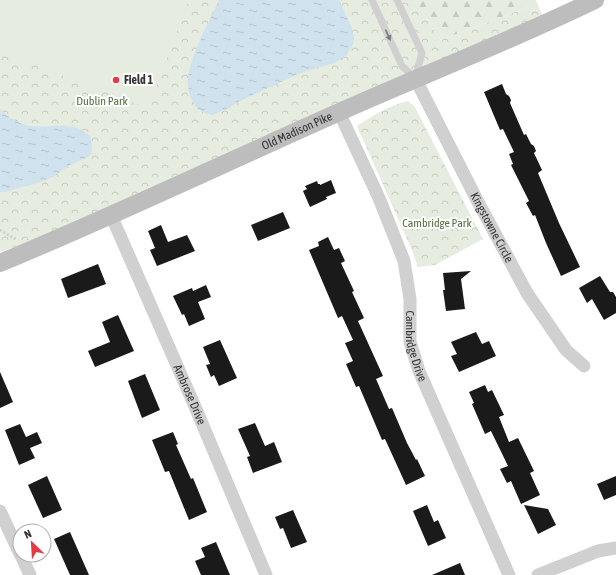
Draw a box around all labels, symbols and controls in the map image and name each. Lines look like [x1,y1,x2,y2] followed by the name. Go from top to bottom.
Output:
[385,30,391,41] one-way arrow
[124,73,153,87] place label: Field 1
[111,75,121,85] marker: Field 1
[76,94,129,108] park label: Dublin Park
[259,109,334,153] street label: Old Madison Pike
[467,190,516,265] street label: Kingstowne Circle
[402,216,472,230] park label: Cambridge Park
[403,311,430,384] street label: Cambridge Drive
[170,362,209,427] street label: Ambrose Drive
[12,523,52,563] north arrow
[22,527,33,541] text: N

